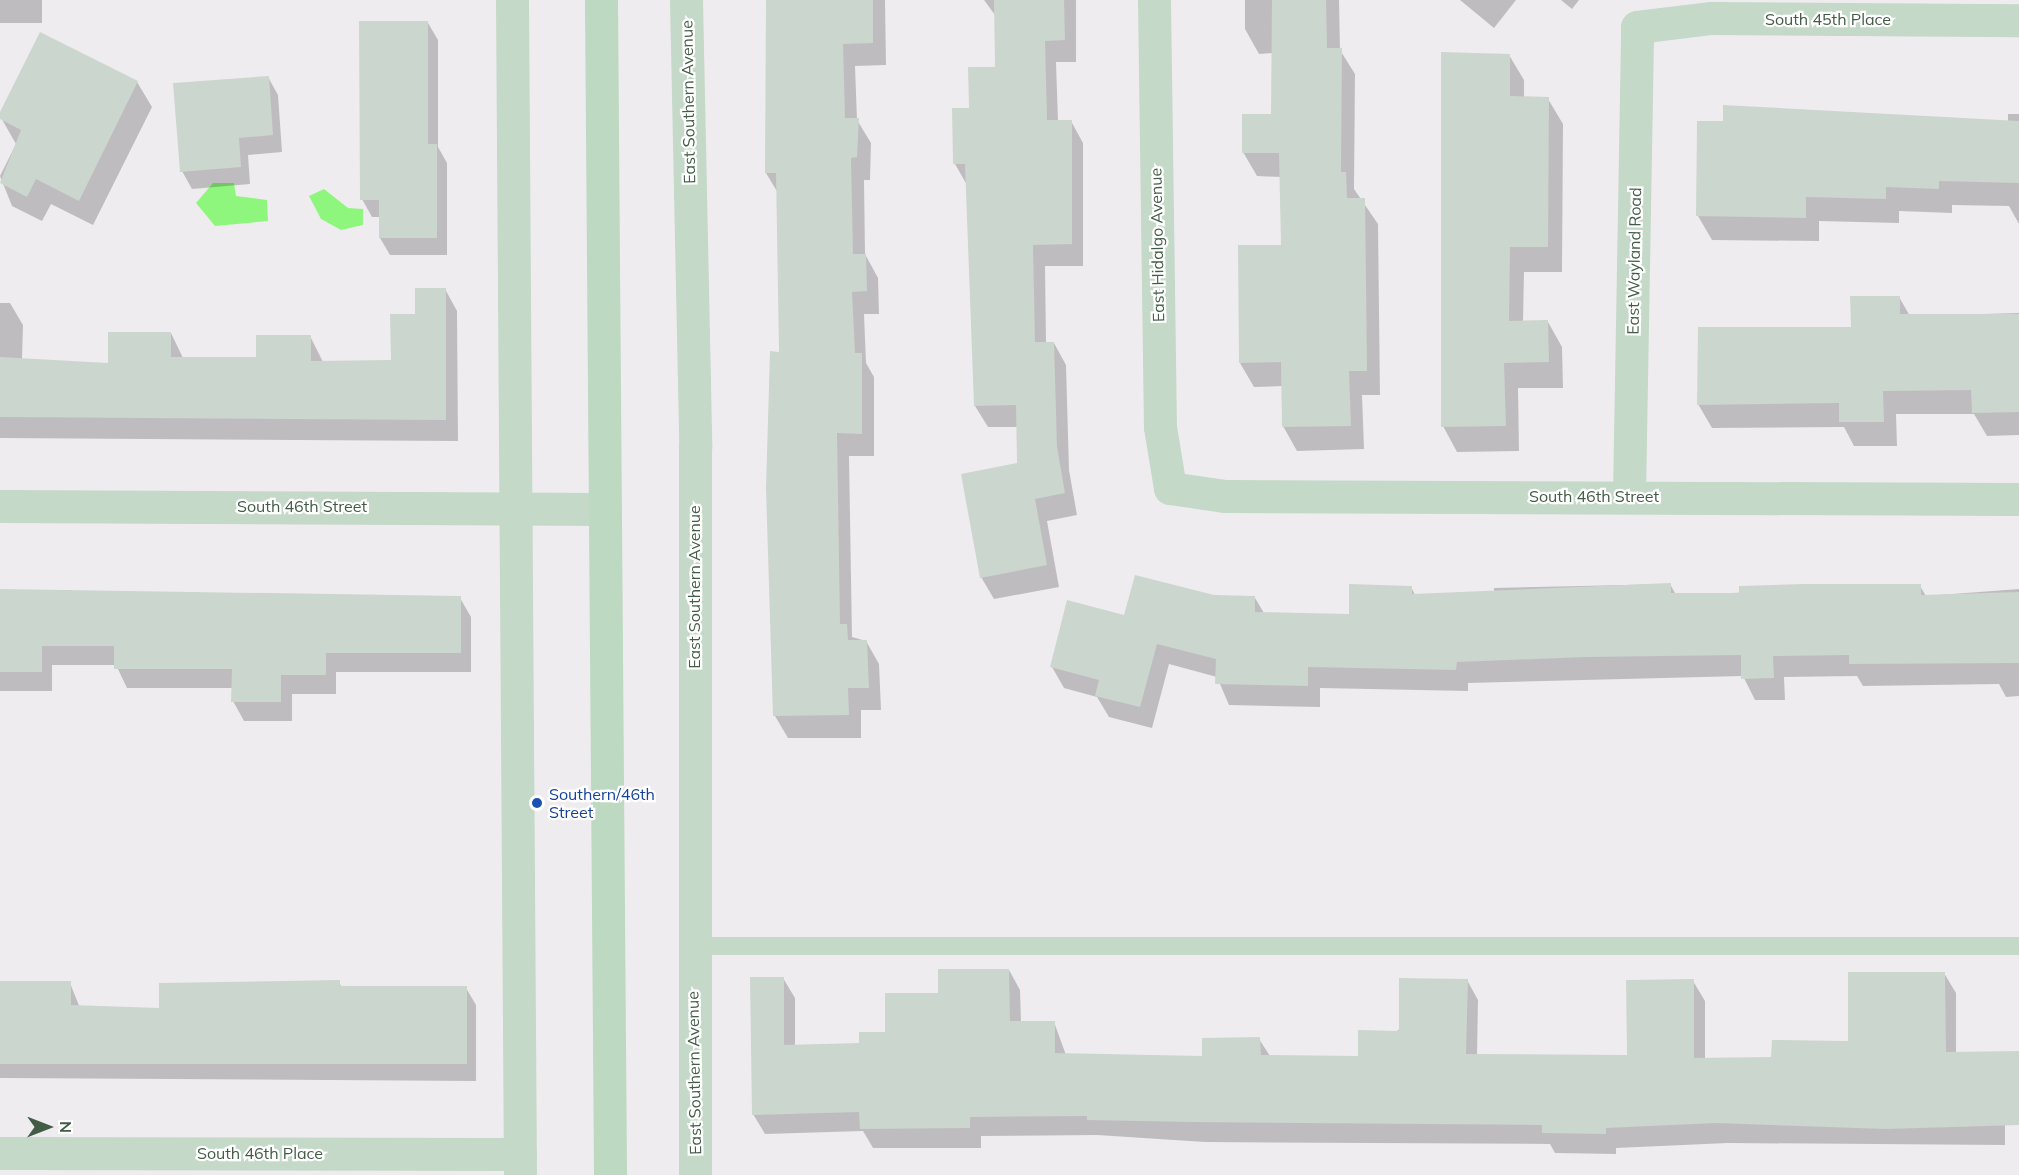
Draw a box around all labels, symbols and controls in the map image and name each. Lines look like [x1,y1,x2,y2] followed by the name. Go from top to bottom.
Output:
[1765,9,1891,29] street label: South 45th Place
[677,20,699,184] street label: East Southern Avenue
[1146,168,1168,322] street label: East Hidalgo Avenue
[1623,187,1645,335] street label: East Wayland Road
[1529,486,1659,506] street label: South 46th Street
[237,496,367,516] street label: South 46th Street
[684,505,704,669] street label: East Southern Avenue
[549,784,655,822] place label: Southern/46th Street
[530,796,544,810] marker: Southern/46th Street
[683,991,705,1155] street label: East Southern Avenue
[18,1097,78,1157] north arrow
[56,1121,76,1133] text: N
[197,1143,323,1163] street label: South 46th Place

